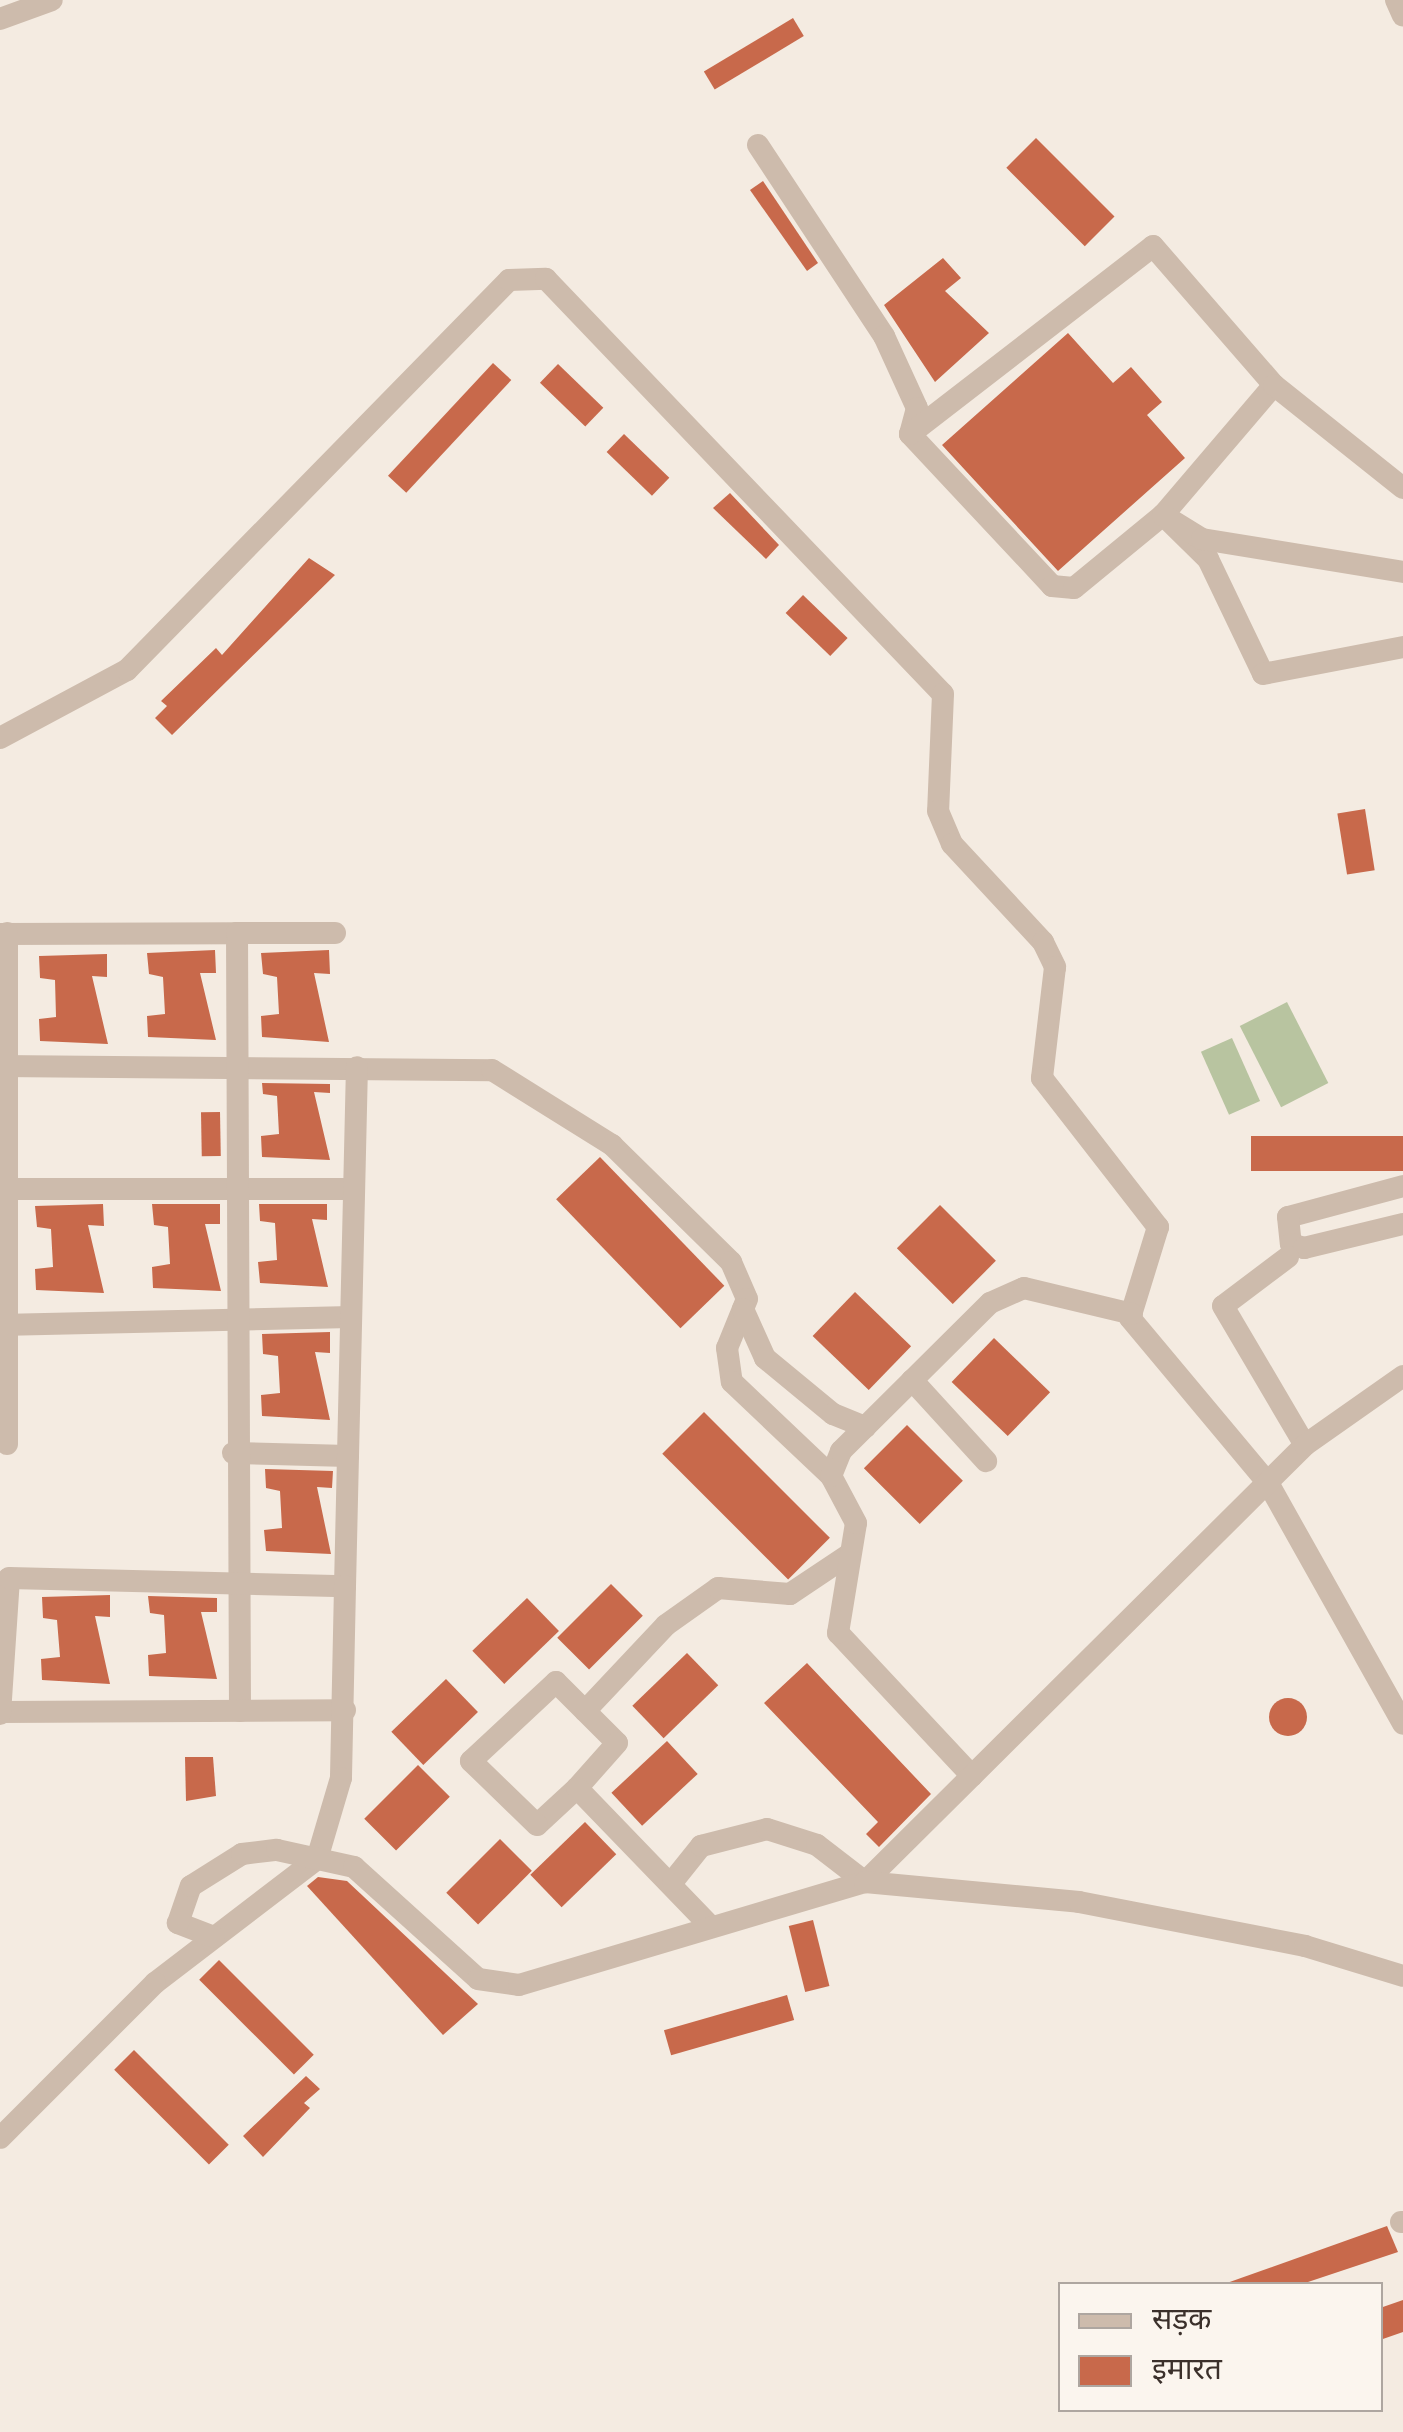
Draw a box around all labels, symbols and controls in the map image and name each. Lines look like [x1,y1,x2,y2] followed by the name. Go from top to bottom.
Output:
[1058,2282,1383,2412] legend
[1152,2301,1211,2336] text: सड़क
[1152,2351,1222,2386] text: इमारत

